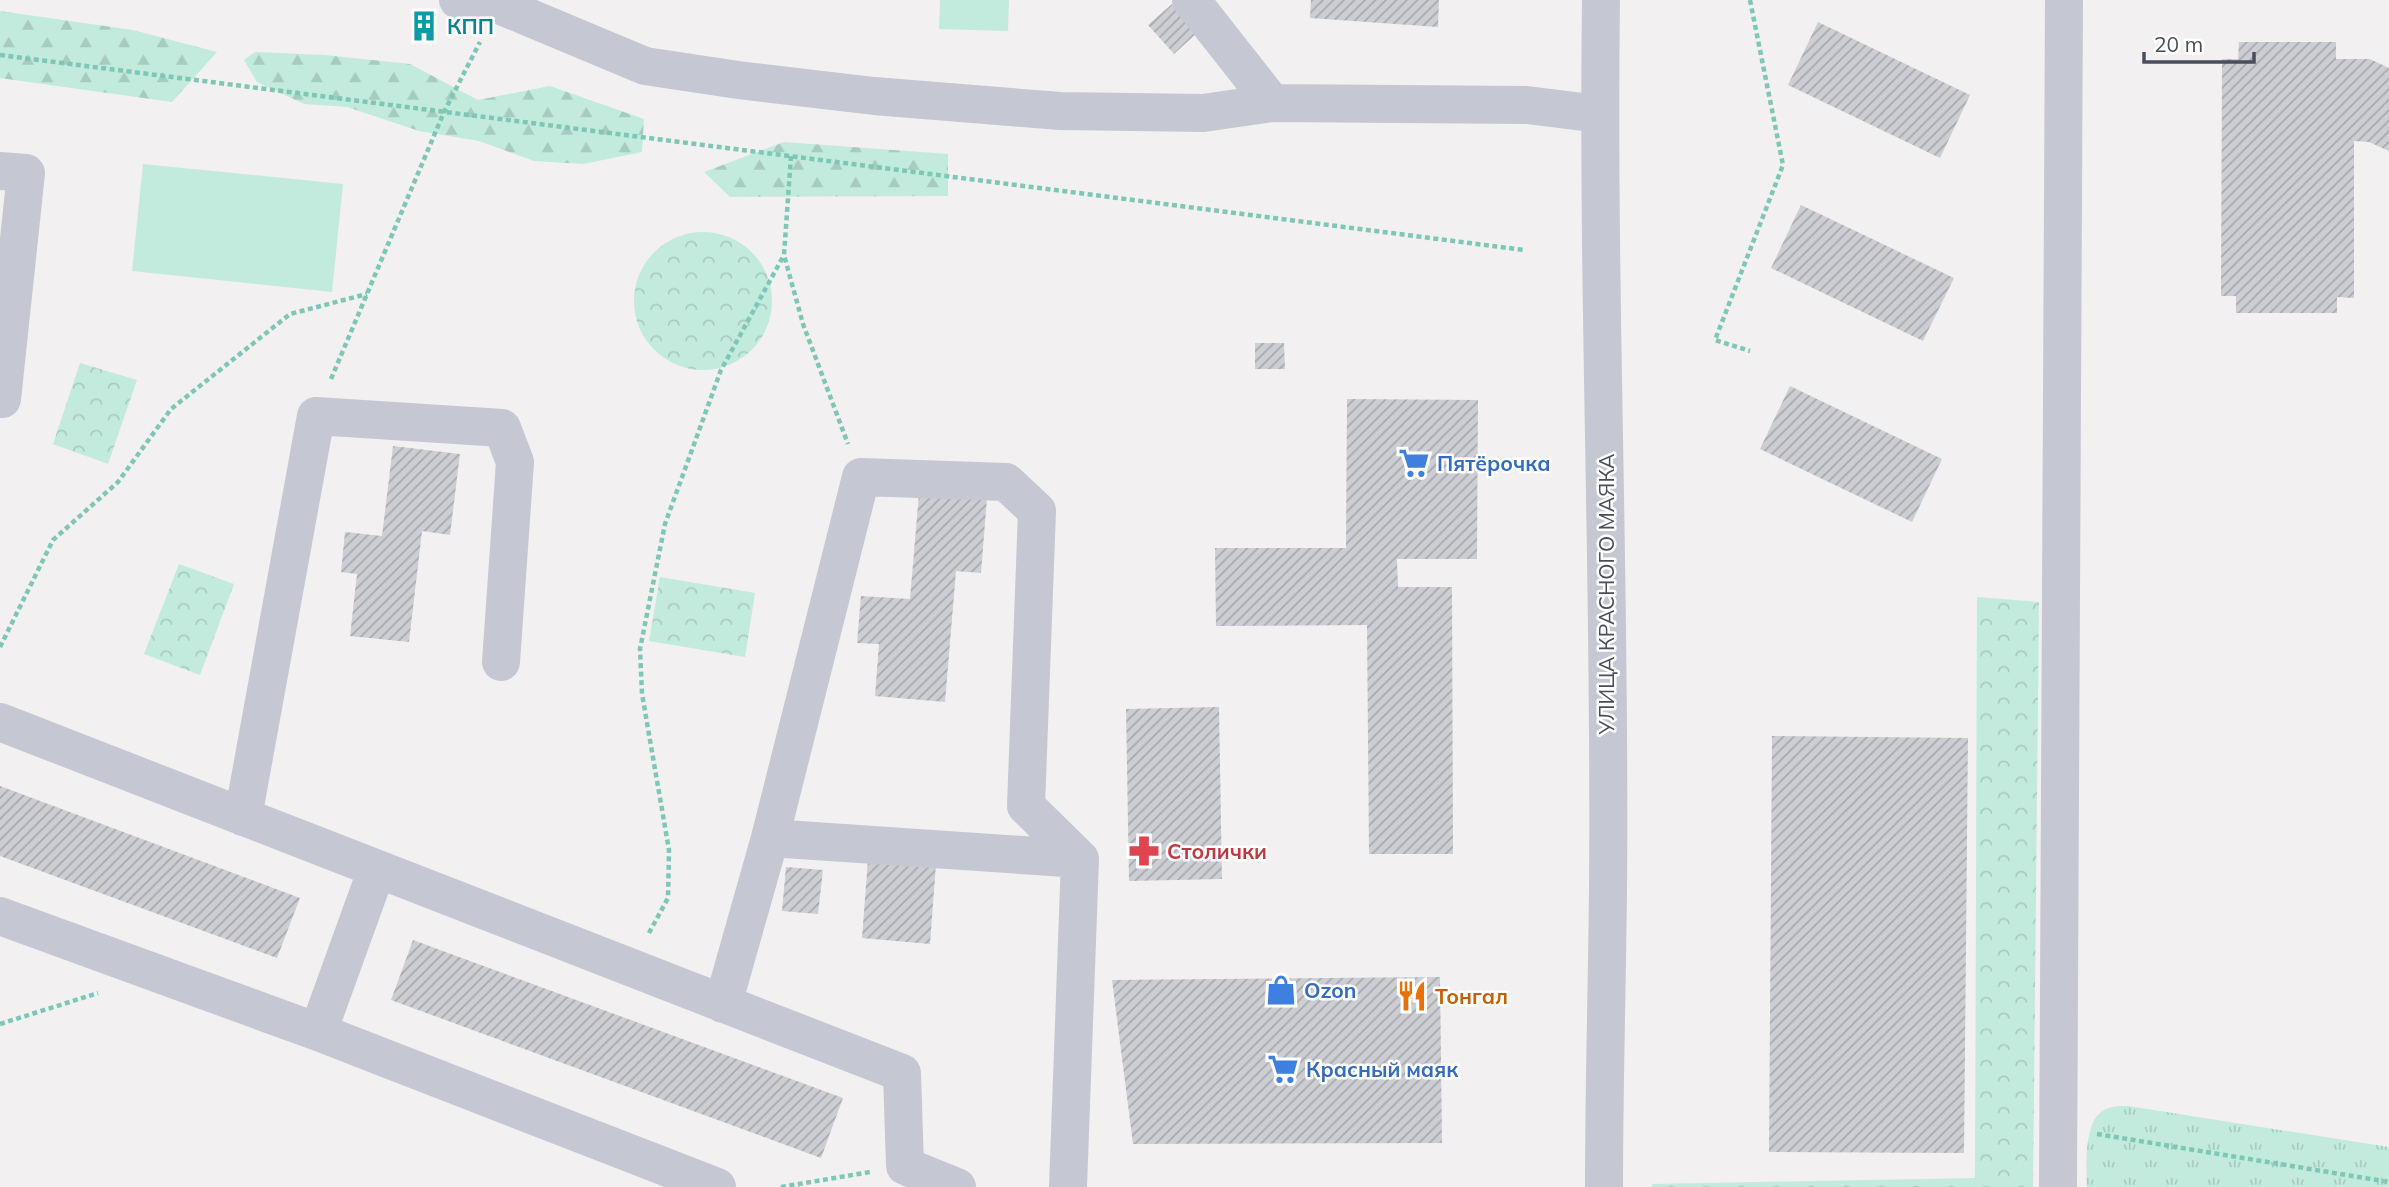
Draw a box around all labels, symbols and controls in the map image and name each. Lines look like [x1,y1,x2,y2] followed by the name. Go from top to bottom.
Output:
[407,9,441,43] building icon: КПП
[447,13,494,39] place label: КПП
[2144,21,2254,65] scale bar
[2154,31,2203,57] text: 20 m
[1397,446,1431,480] supermarket icon: Пятёрочка
[1437,450,1551,476] place label: Пятёрочка
[1593,453,1619,735] street label: УЛИЦА КРАСНОГО МАЯКА
[1127,834,1161,868] pharmacy icon: Столички
[1167,838,1267,864] place label: Столички
[1264,973,1298,1007] shop icon: Ozon
[1304,977,1356,1003] place label: Ozon
[1395,979,1429,1013] restaurant icon: Тонгал
[1435,983,1508,1009] place label: Тонгал
[1266,1052,1300,1086] supermarket icon: Красный маяк
[1306,1056,1459,1082] place label: Красный маяк

